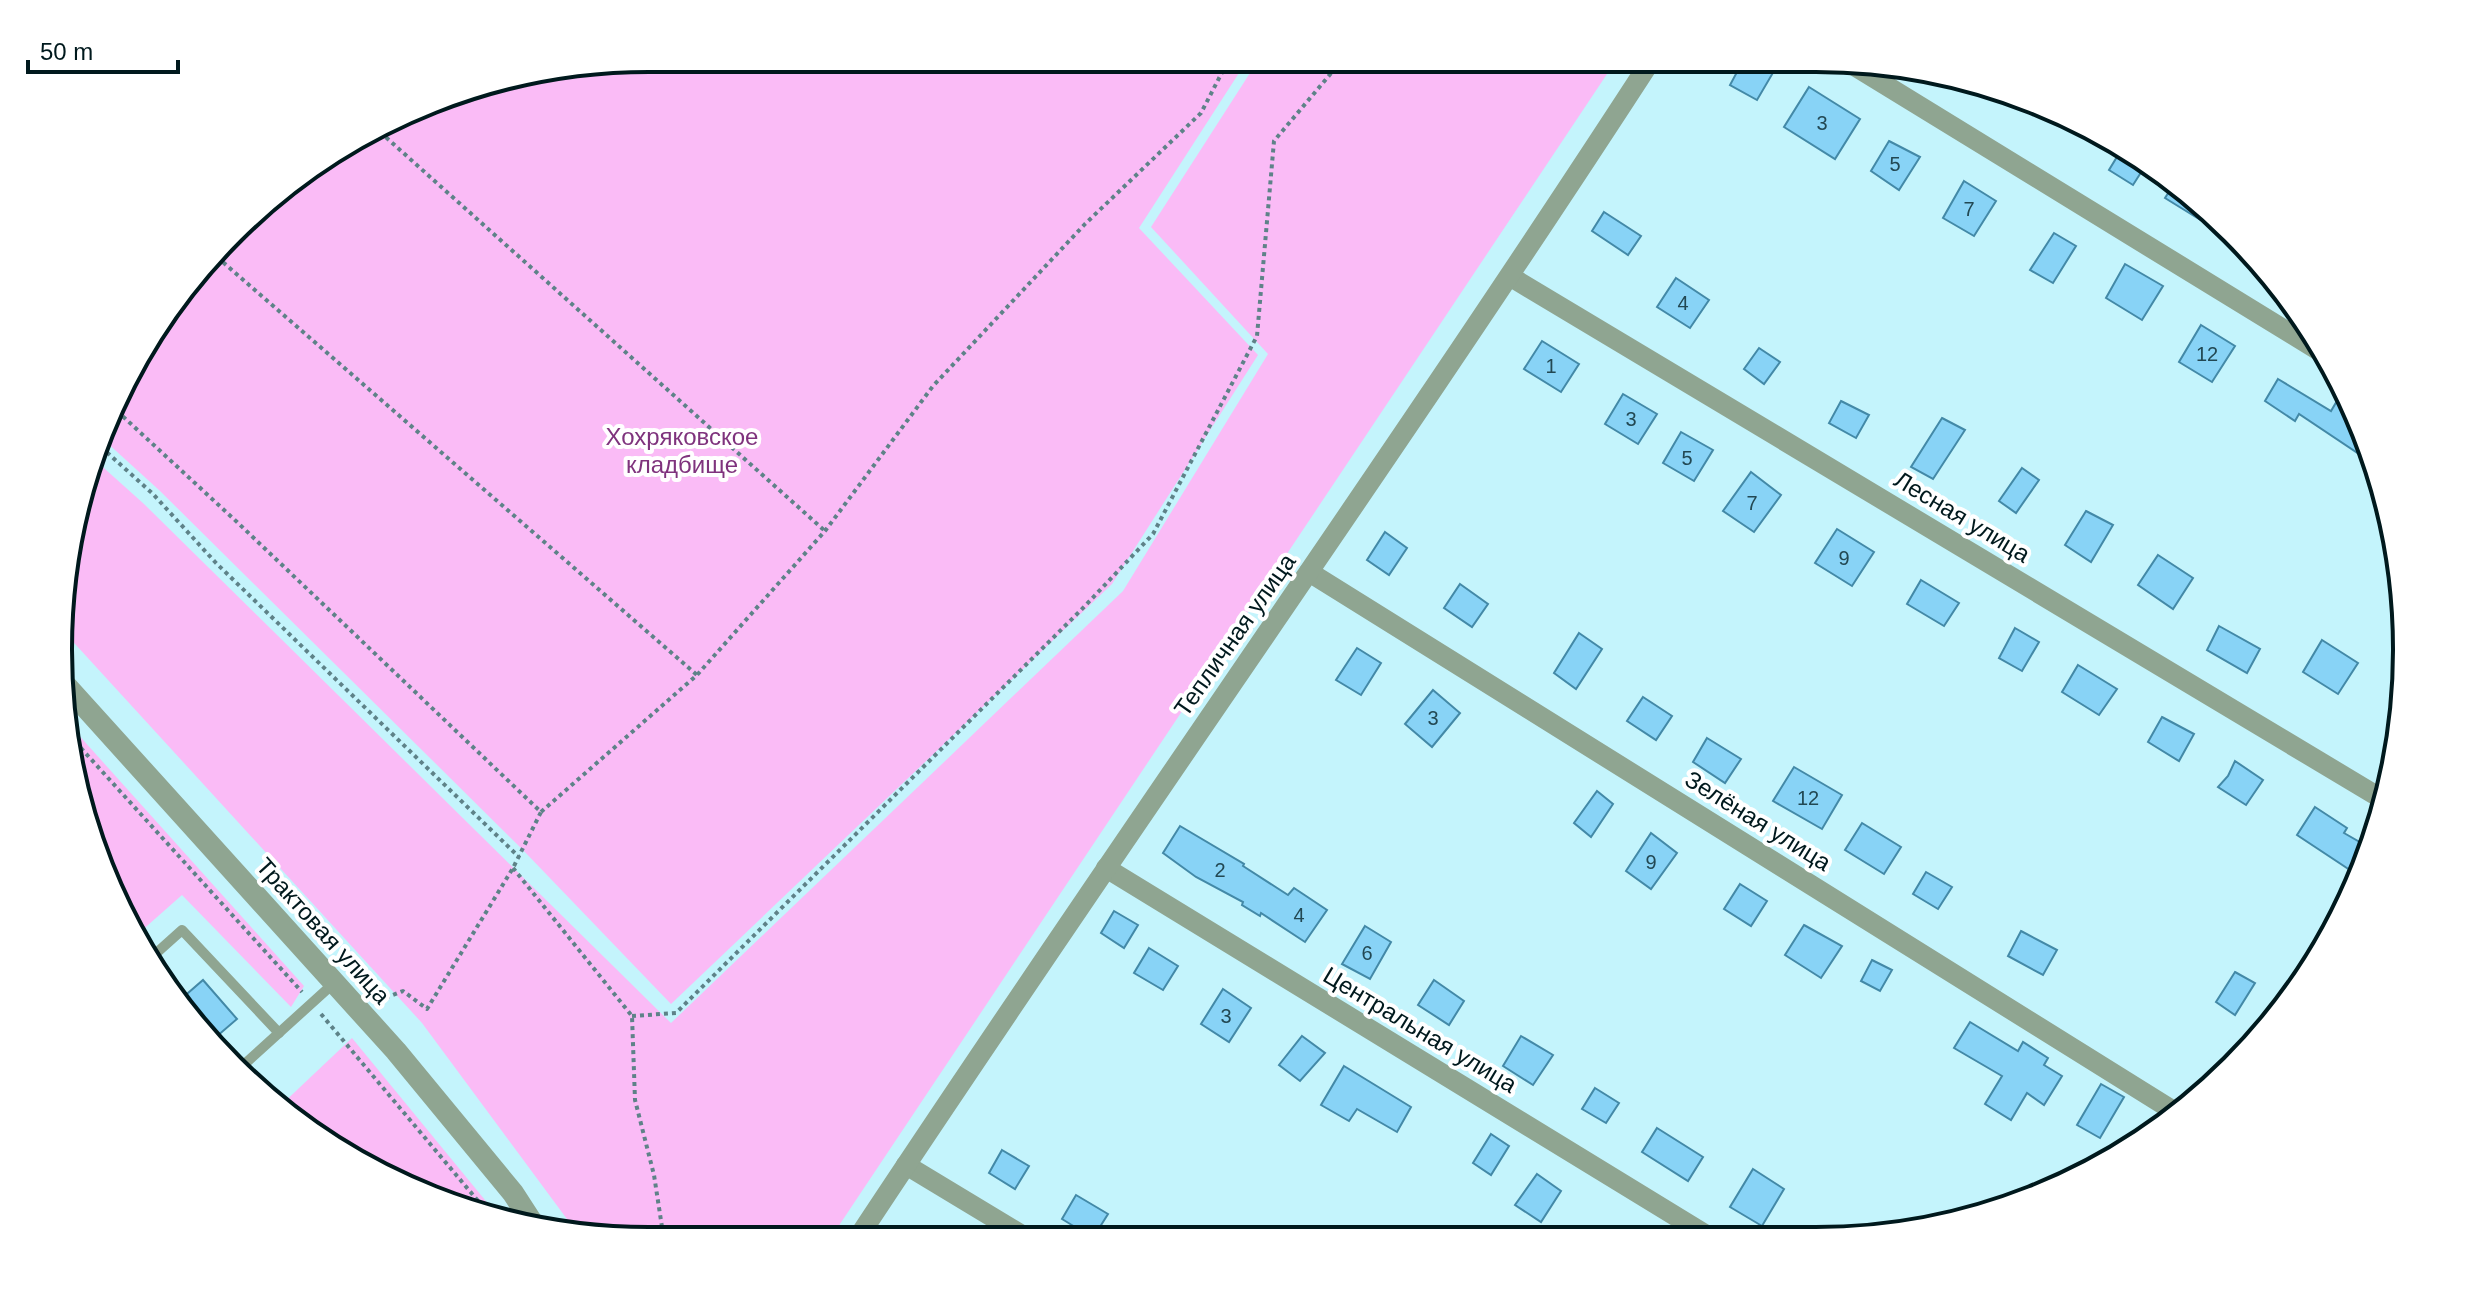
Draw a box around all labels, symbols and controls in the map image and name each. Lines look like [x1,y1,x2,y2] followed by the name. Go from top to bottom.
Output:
[28,24,178,74] scale bar
[40,38,93,65] text: 50 m
[1816,112,1828,134] house number: 3
[1889,153,1901,175] house number: 5
[1963,198,1975,220] house number: 7
[1677,292,1689,314] house number: 4
[2196,343,2218,365] house number: 12
[1545,355,1557,377] house number: 1
[1625,408,1637,430] house number: 3
[606,423,758,478] park label: Хохряковское кладбище
[1681,447,1693,469] house number: 5
[1890,466,2035,568] street label: Лесная улица
[1746,492,1758,514] house number: 7
[1838,547,1850,569] house number: 9
[1169,548,1301,721] street label: Тепличная улица
[1427,707,1439,729] house number: 3
[1680,765,1837,877] street label: Зелёная улица
[1797,787,1819,809] house number: 12
[1645,851,1657,873] house number: 9
[251,852,396,1009] street label: Трактовая улица
[1214,859,1226,881] house number: 2
[1293,904,1305,926] house number: 4
[1361,942,1373,964] house number: 6
[1319,961,1522,1098] street label: Центральная улица
[1220,1005,1232,1027] house number: 3

